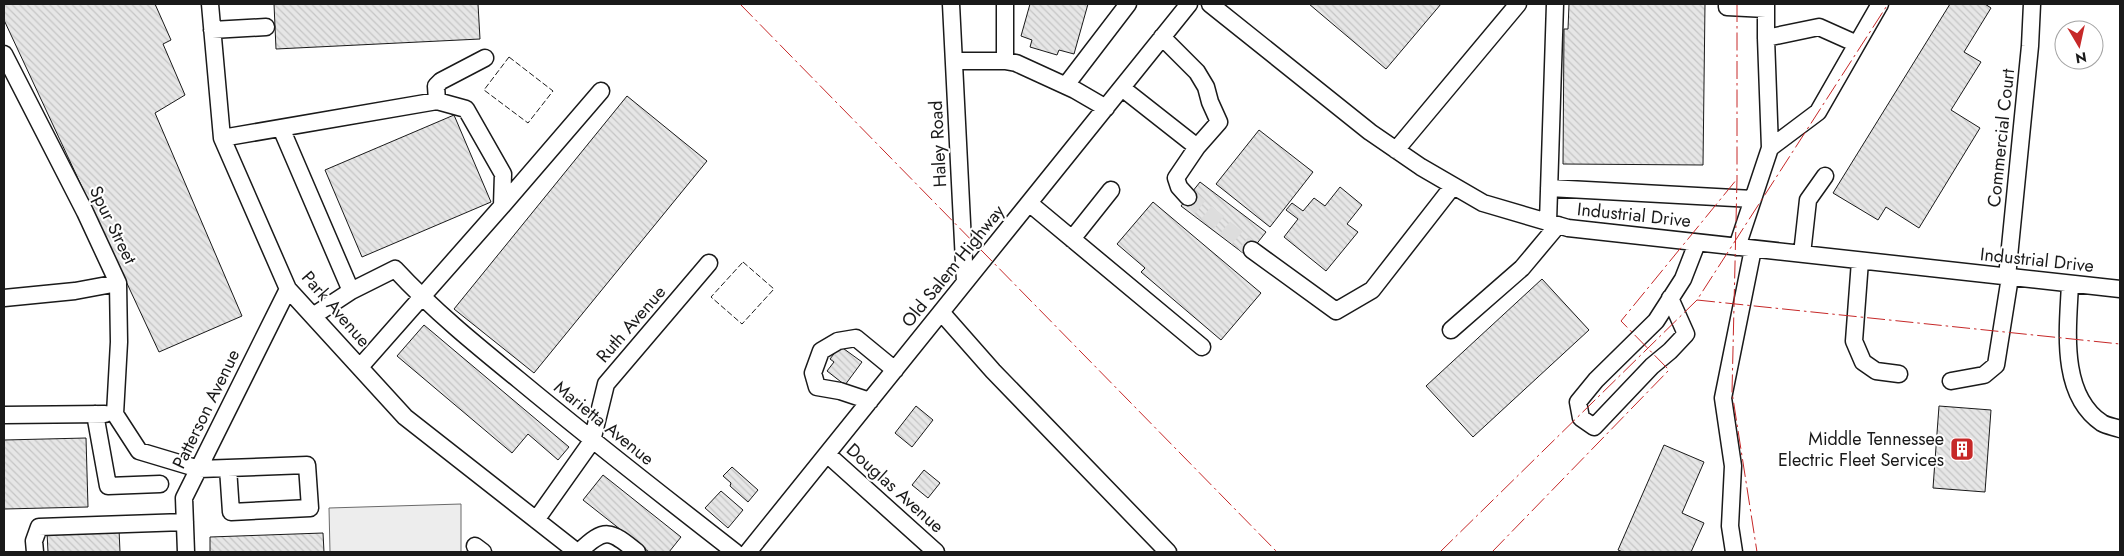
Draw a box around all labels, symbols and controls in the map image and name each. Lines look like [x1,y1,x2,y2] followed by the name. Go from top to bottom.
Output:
[2054,20,2104,70] north arrow
[2074,47,2088,69] text: N
[1981,67,2021,208] street label: Commercial Court
[923,100,953,188] street label: Haley Road
[83,182,143,269] street label: Spur Street
[1576,196,1692,234] street label: Industrial Drive
[895,199,1011,333] street label: Old Salem Highway
[1979,241,2095,279] street label: Industrial Drive
[296,265,376,353] street label: Park Avenue
[590,280,672,368] street label: Ruth Avenue
[166,345,246,473] street label: Patterson Avenue
[548,374,660,472] street label: Marietta Avenue
[1778,426,1944,473] place label: Middle Tennessee Electric Fleet Services
[1949,436,1975,462] building icon: Middle Tennessee Electric Fleet Services
[840,437,950,539] street label: Douglas Avenue

